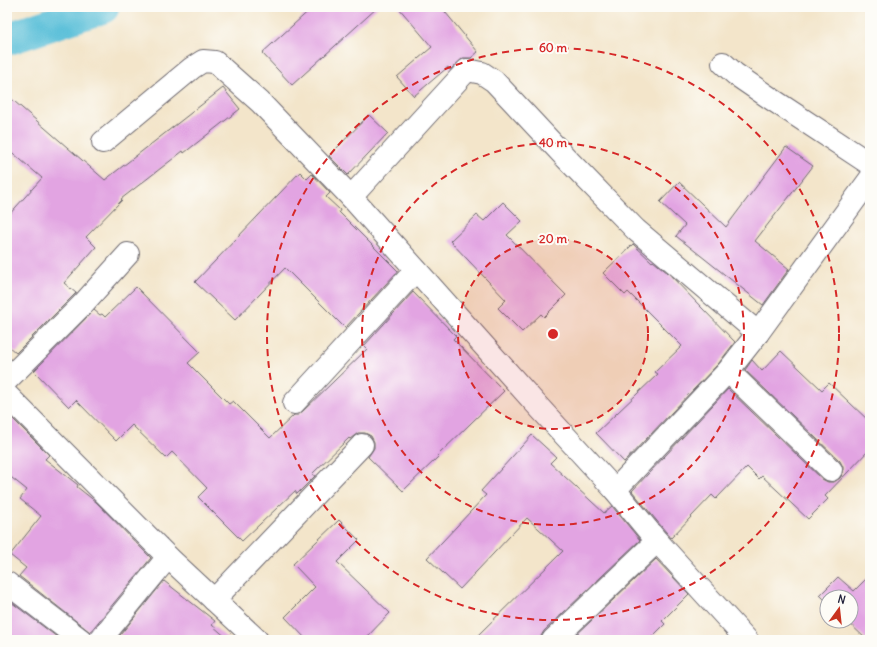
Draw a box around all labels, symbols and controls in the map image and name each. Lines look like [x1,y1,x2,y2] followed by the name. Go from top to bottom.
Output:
[539,40,568,55] text: 60 m
[539,135,568,150] text: 40 m
[539,231,567,246] text: 20 m
[546,327,560,341] centre of rings
[819,589,859,629] north arrow
[836,592,847,607] text: N

